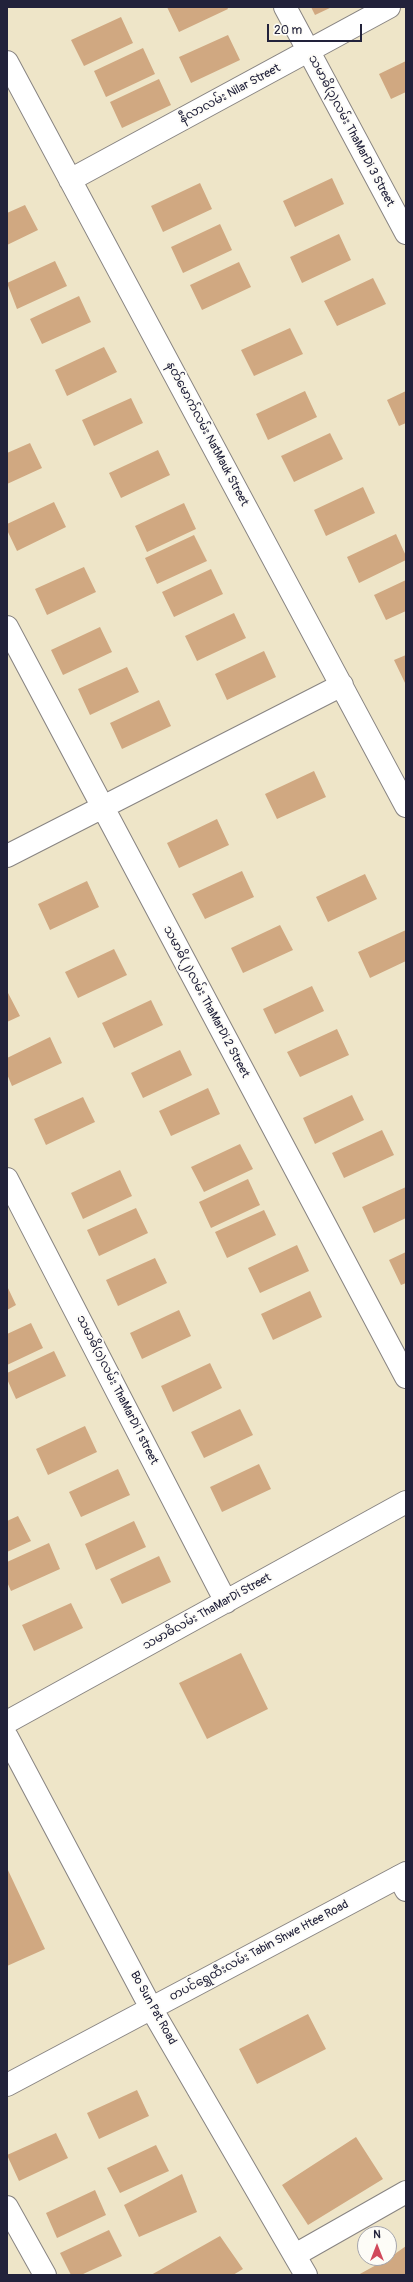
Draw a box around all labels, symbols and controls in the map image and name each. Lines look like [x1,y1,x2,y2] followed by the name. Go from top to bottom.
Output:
[269,16,364,42] scale bar
[274,23,302,38] text: 20 m
[305,53,397,209] street label: သမာဓိ(၃)လမ်း ThaMarDi 3 Street
[177,61,283,127] street label: နီလာလမ်း Nilar Street
[163,359,251,509] street label: နတ်မောက်လမ်း NatMauk Street
[160,923,252,1081] street label: သမာဓိ(၂)လမ်း ThaMarDi 2 Street
[73,1313,161,1467] street label: သမာဓိ(၁)လမ်း ThaMarDi 1 street
[140,1571,274,1653] street label: သမာဓိလမ်း ThaMarDi Street
[167,1897,351,2005] street label: တပင်ရွှေထီးလမ်း Tabin Shwe Htee Road
[127,1969,179,2047] street label: Bo Sun Pat Road
[357,2226,397,2266] north arrow
[373,2228,381,2241] text: N

